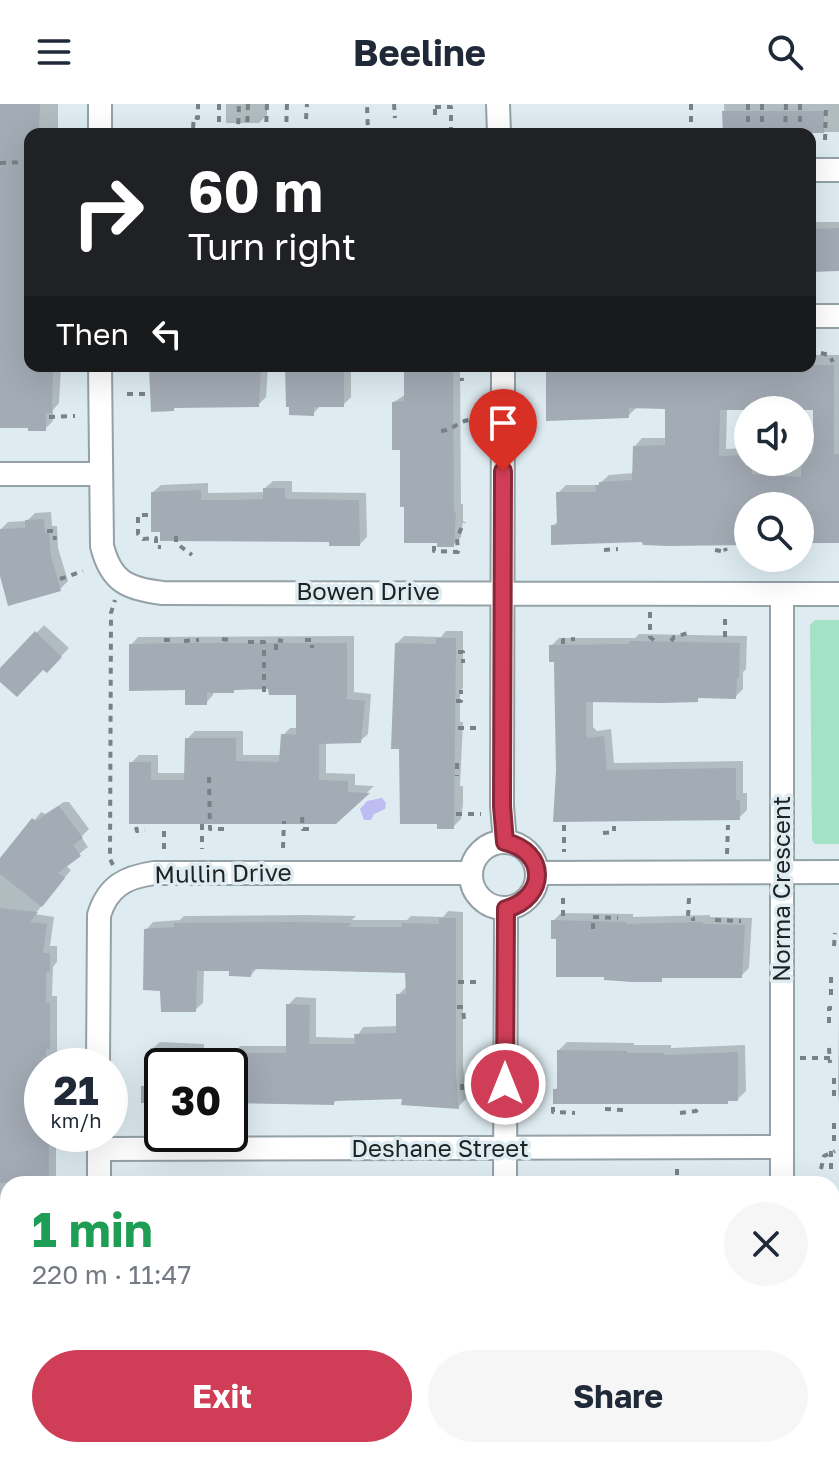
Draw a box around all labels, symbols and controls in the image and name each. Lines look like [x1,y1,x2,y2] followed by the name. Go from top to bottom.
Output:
[32,30,76,74] icon: menu
[763,30,807,74] icon: search
[353,31,486,74] text: Beeline
[188,157,323,224] text: 60 m
[56,160,160,264] icon: right
[188,225,356,268] text: Turn right
[145,312,189,356] icon: left
[56,316,129,352] text: Then
[469,389,537,471] pin
[734,396,814,572] map controls
[734,396,814,476] button: sound
[481,401,525,445] icon: arrive
[734,492,814,572] button: search
[296,576,440,605] street label: Bowen Drive
[766,796,795,982] street label: Norma Crescent
[154,857,292,888] street label: Mullin Drive
[463,1042,547,1126] position arrow
[144,1048,248,1152] speed limit sign: 30
[54,1066,99,1114] text: 21
[51,1108,101,1132] text: km/h
[351,1133,529,1162] street label: Deshane Street
[32,1200,153,1258] text: 1 min
[724,1202,808,1286] button: close
[32,1259,191,1290] text: 220 m · 11:47
[32,1350,412,1442] button: Exit
[428,1350,808,1442] button: Share

